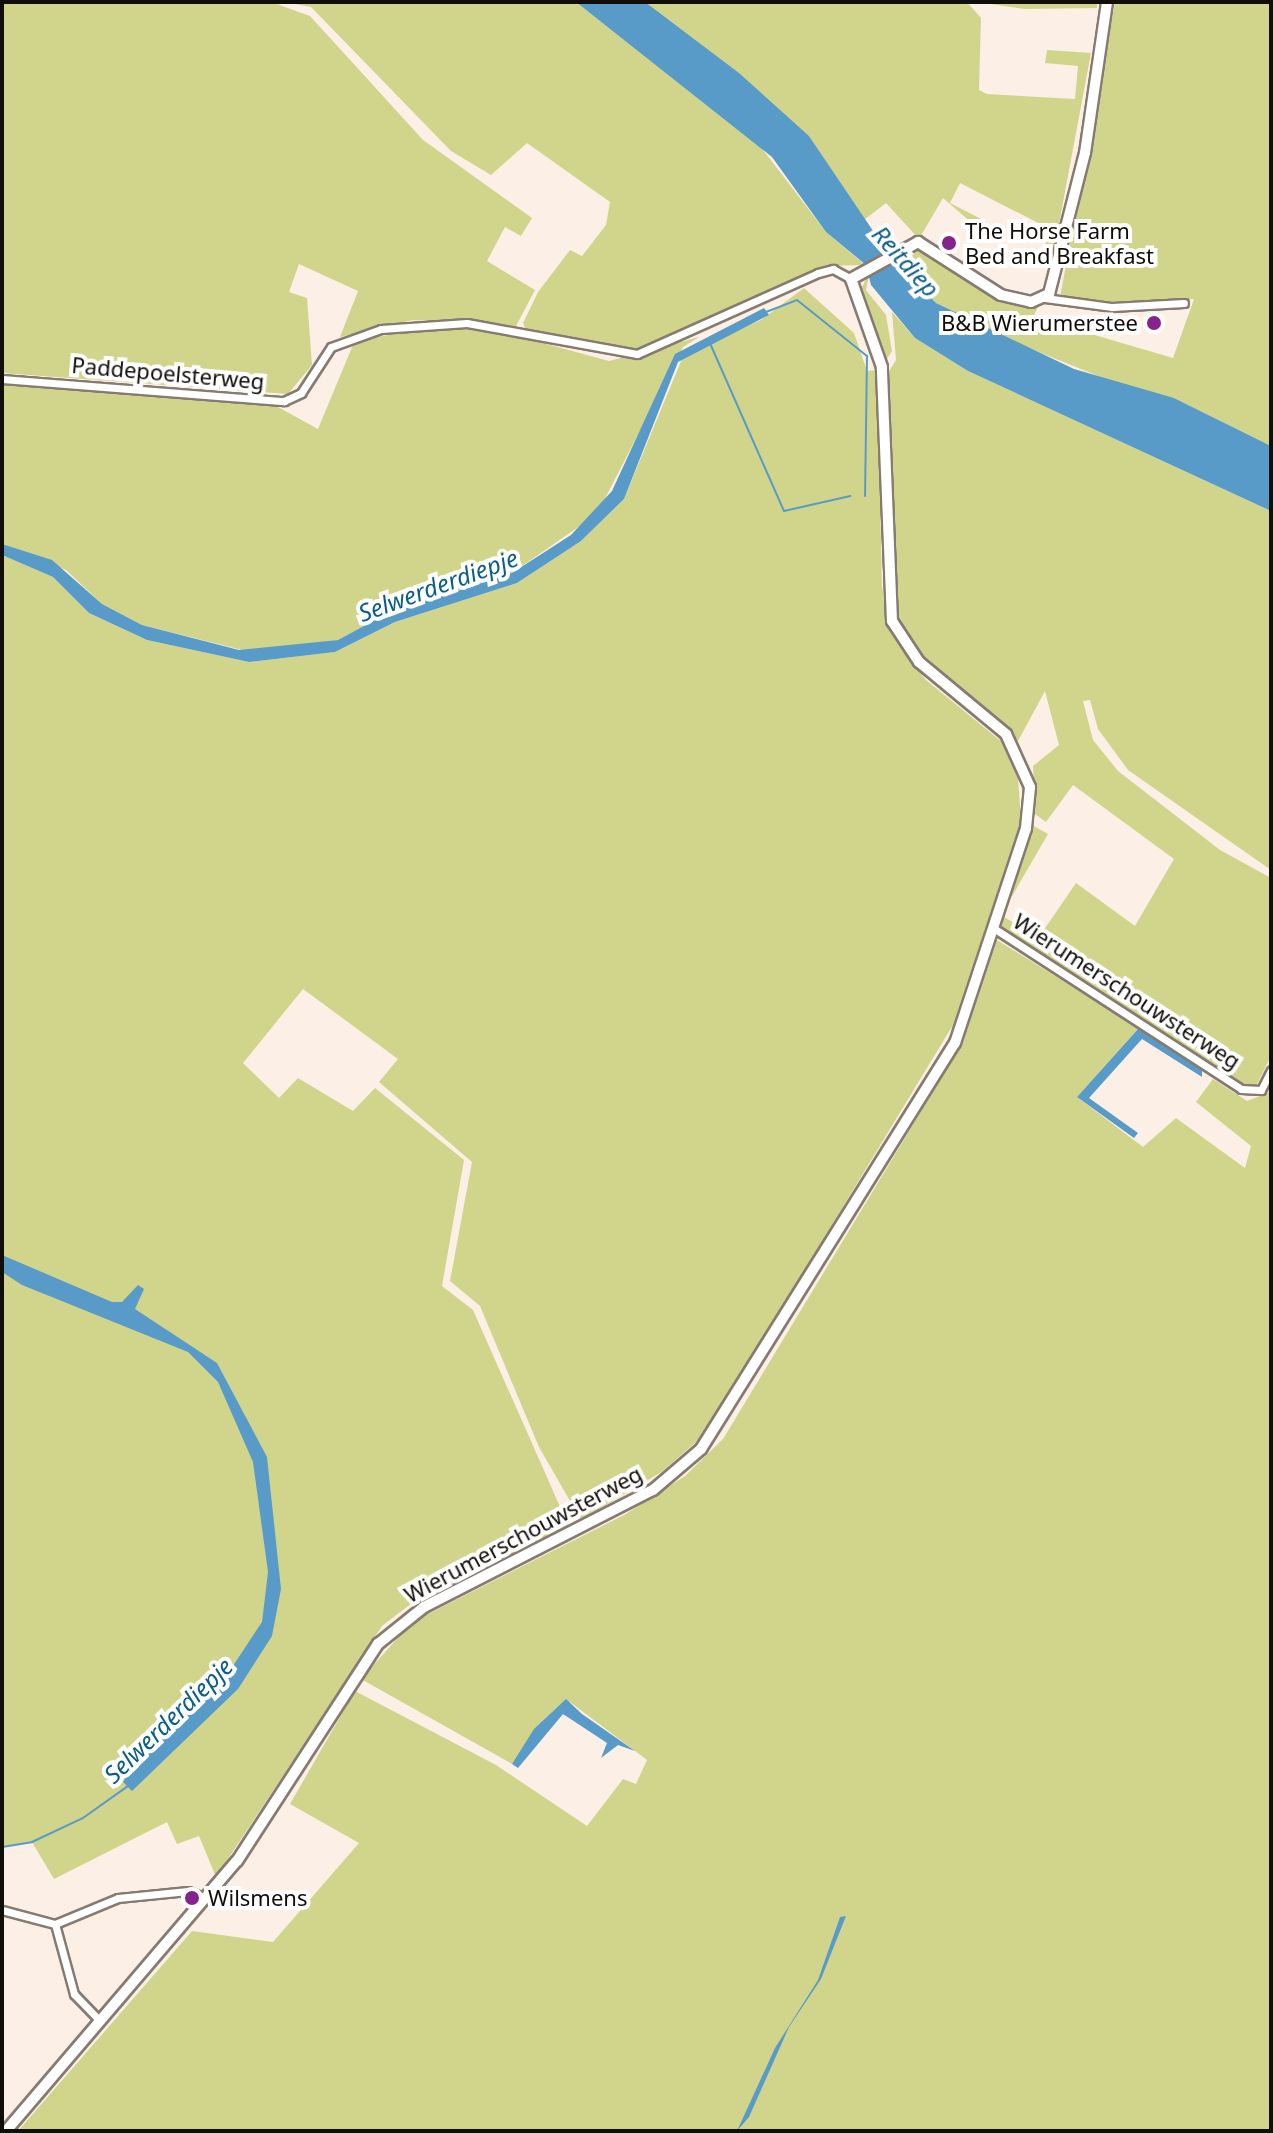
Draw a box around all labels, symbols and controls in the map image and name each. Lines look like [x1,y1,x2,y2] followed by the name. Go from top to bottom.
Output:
[965,217,1154,268] place label: The Horse Farm Bed and Breakfast
[867,219,945,303] water label: Reitdiep
[940,234,958,252] marker: The Horse Farm Bed and Breakfast
[941,310,1138,336] place label: B&B Wierumerstee
[1145,314,1163,332] marker: B&B Wierumerstee
[71,351,265,395] street label: Paddepoelsterweg
[354,543,522,627] water label: Selwerderdiepje
[1009,908,1245,1074] street label: Wierumerschouwsterweg
[400,1460,646,1608] street label: Wierumerschouwsterweg
[98,1651,238,1789] water label: Selwerderdiepje
[208,1885,307,1911] place label: Wilsmens
[183,1889,201,1907] marker: Wilsmens

